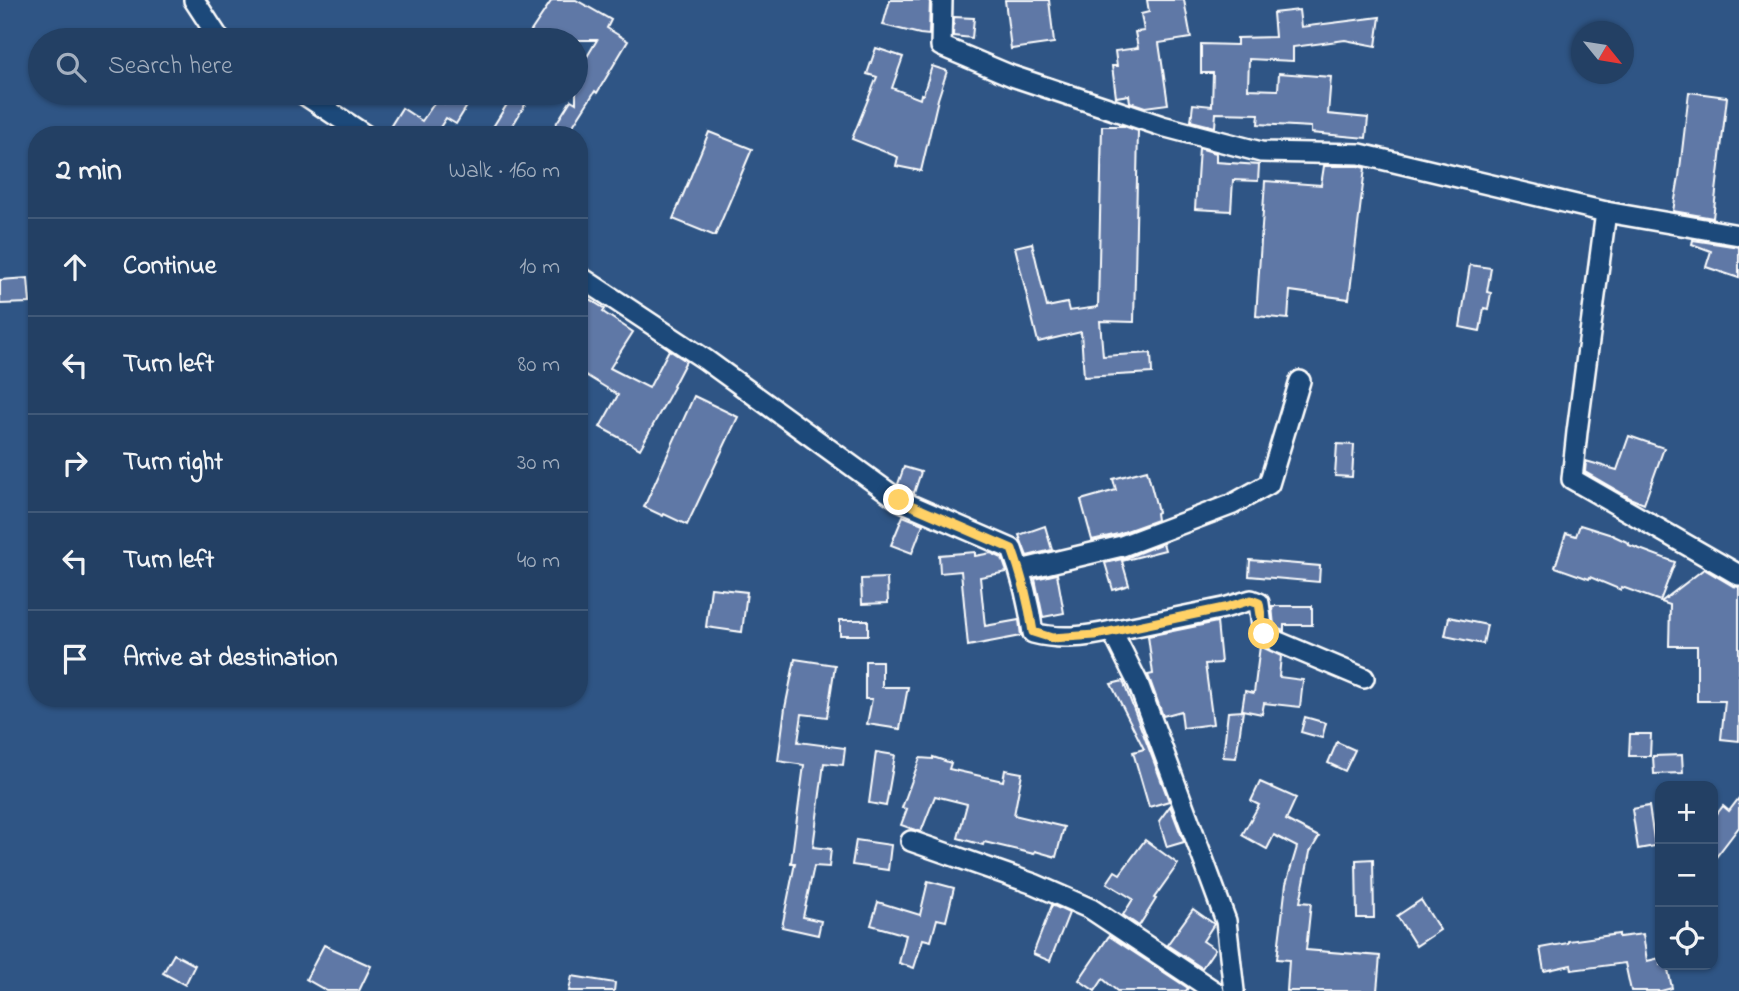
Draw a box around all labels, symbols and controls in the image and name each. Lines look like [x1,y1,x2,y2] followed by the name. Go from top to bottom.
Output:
[1571,21,1634,84] north arrow
[28,28,588,105] search box
[52,48,90,86] icon: search
[108,48,233,86] text: Search here
[56,150,122,194] text: 2 min
[448,155,560,188] text: Walk · 160 m
[56,248,94,286] icon: ahead
[123,248,216,286] text: Continue
[519,251,560,284] text: 10 m
[56,346,94,384] icon: left
[123,346,214,384] text: Turn left
[518,349,560,382] text: 80 m
[56,444,94,482] icon: right
[123,444,223,482] text: Turn right
[517,447,560,480] text: 30 m
[883,484,914,515] route end
[56,542,94,580] icon: left
[123,542,214,580] text: Turn left
[517,545,560,578] text: 40 m
[1248,618,1279,649] route start
[56,640,94,678] icon: arrive
[123,640,338,678] text: Arrive at destination
[1655,781,1718,970] map controls
[1655,781,1718,844] button: +
[1655,844,1718,907] button: −
[1655,907,1718,970] button: locate

